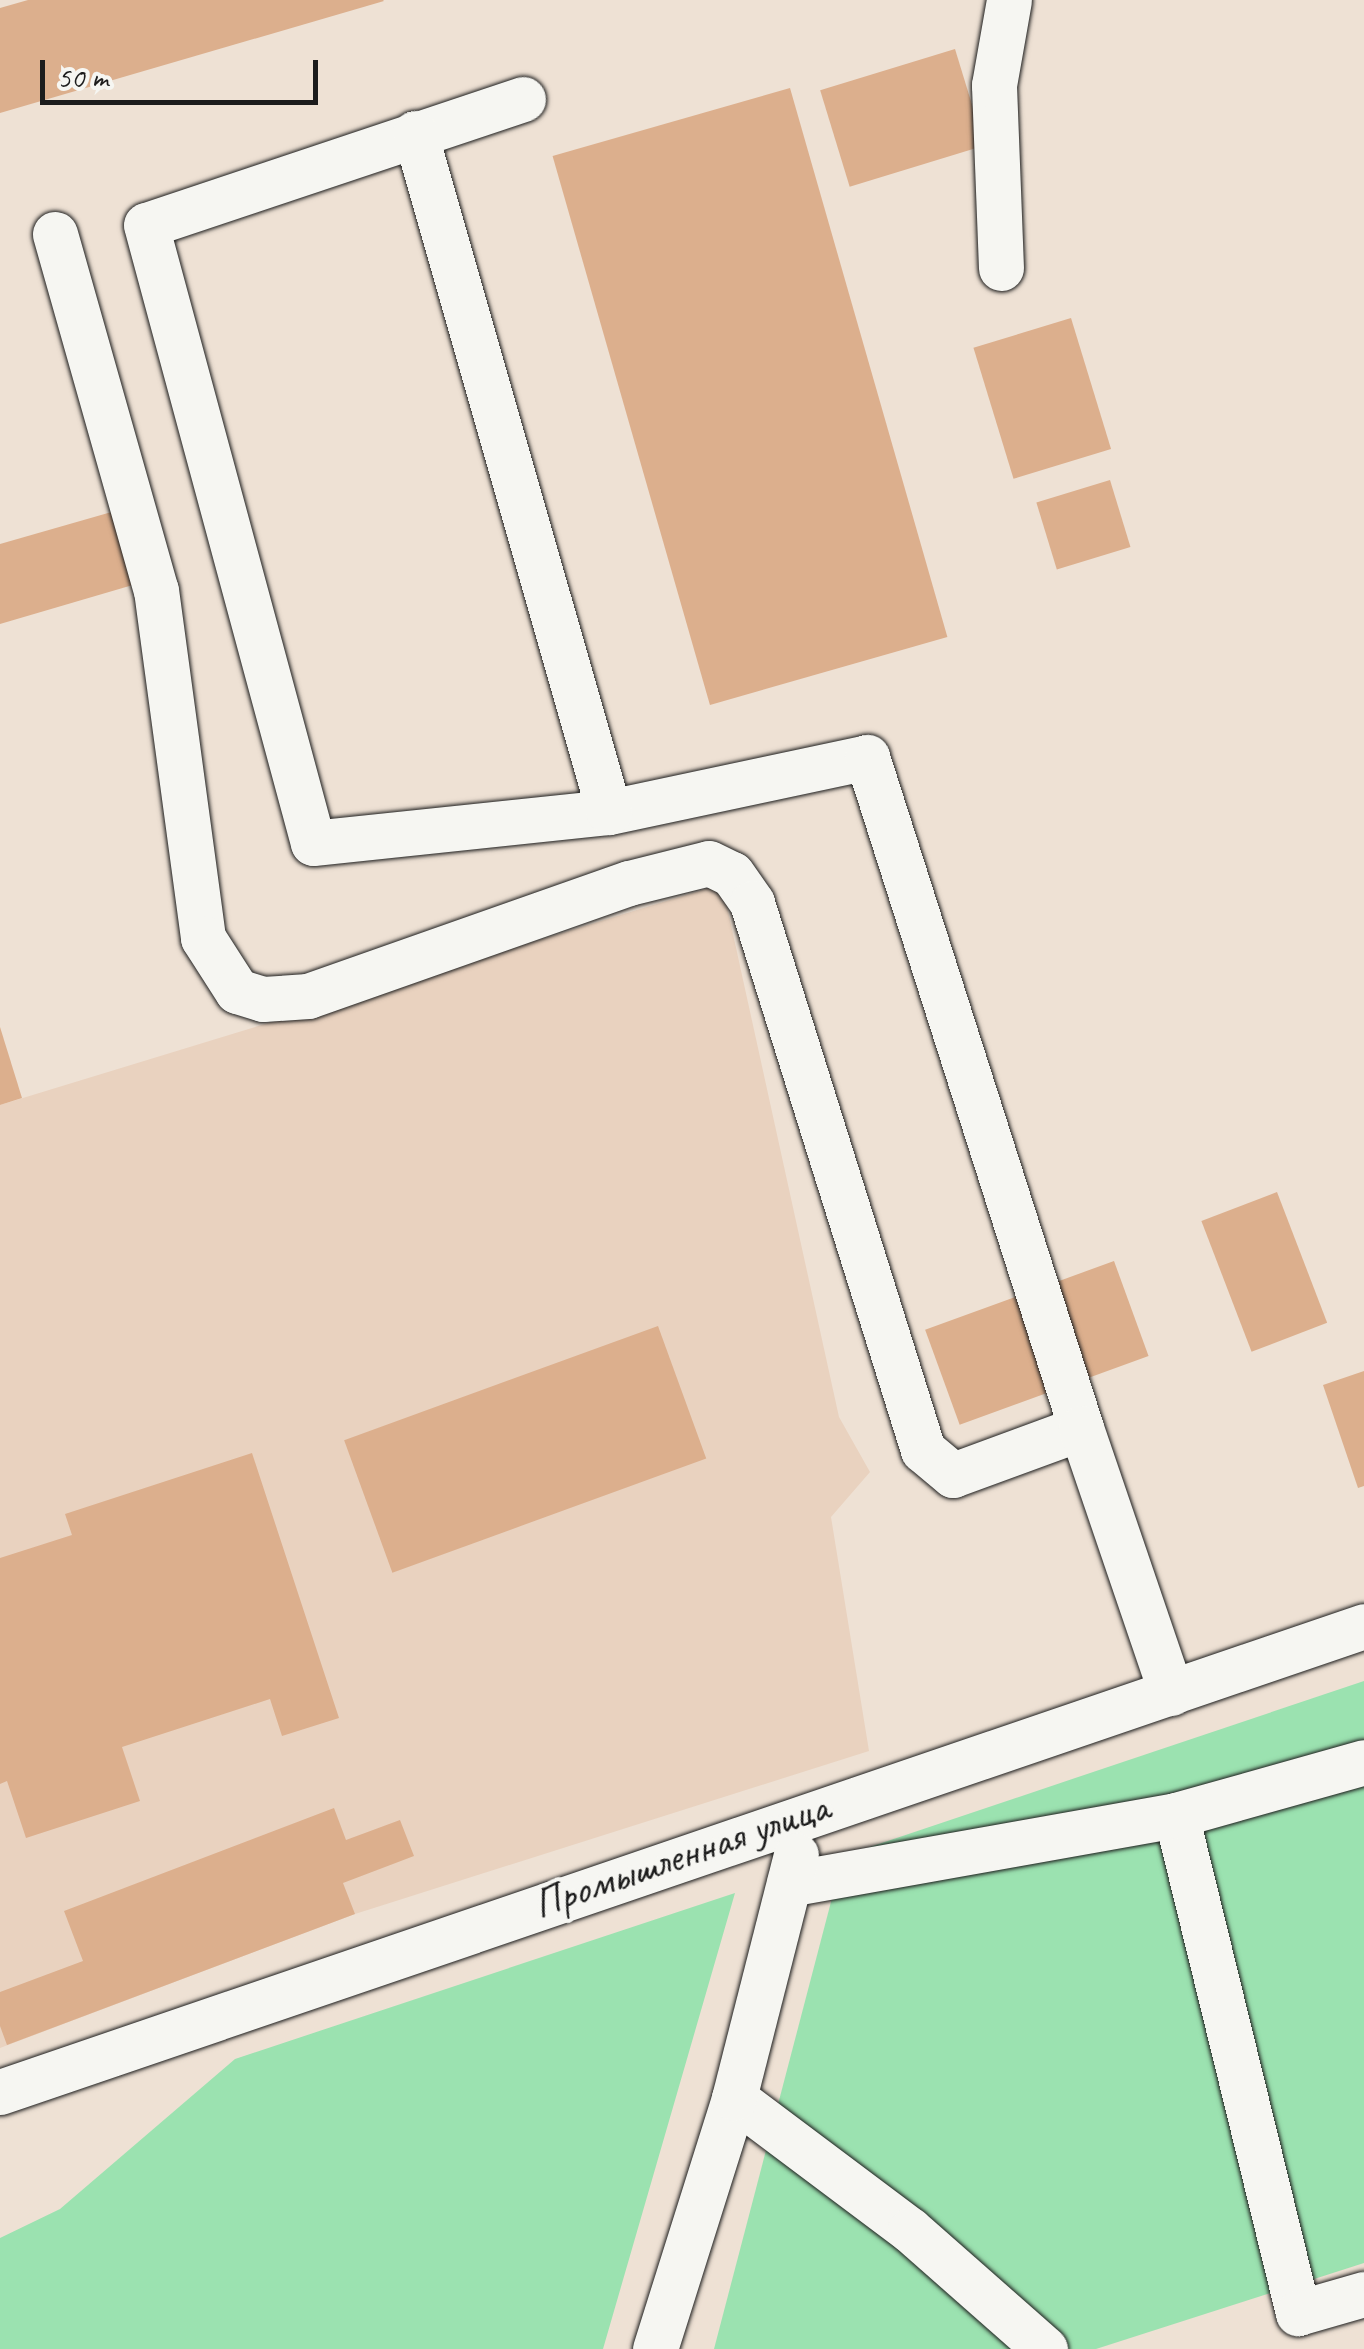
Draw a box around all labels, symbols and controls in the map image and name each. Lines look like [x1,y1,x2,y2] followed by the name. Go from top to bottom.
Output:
[45,40,322,102] scale bar
[57,58,108,96] text: 50 m
[526,1782,836,1930] street label: Промышленная улица

